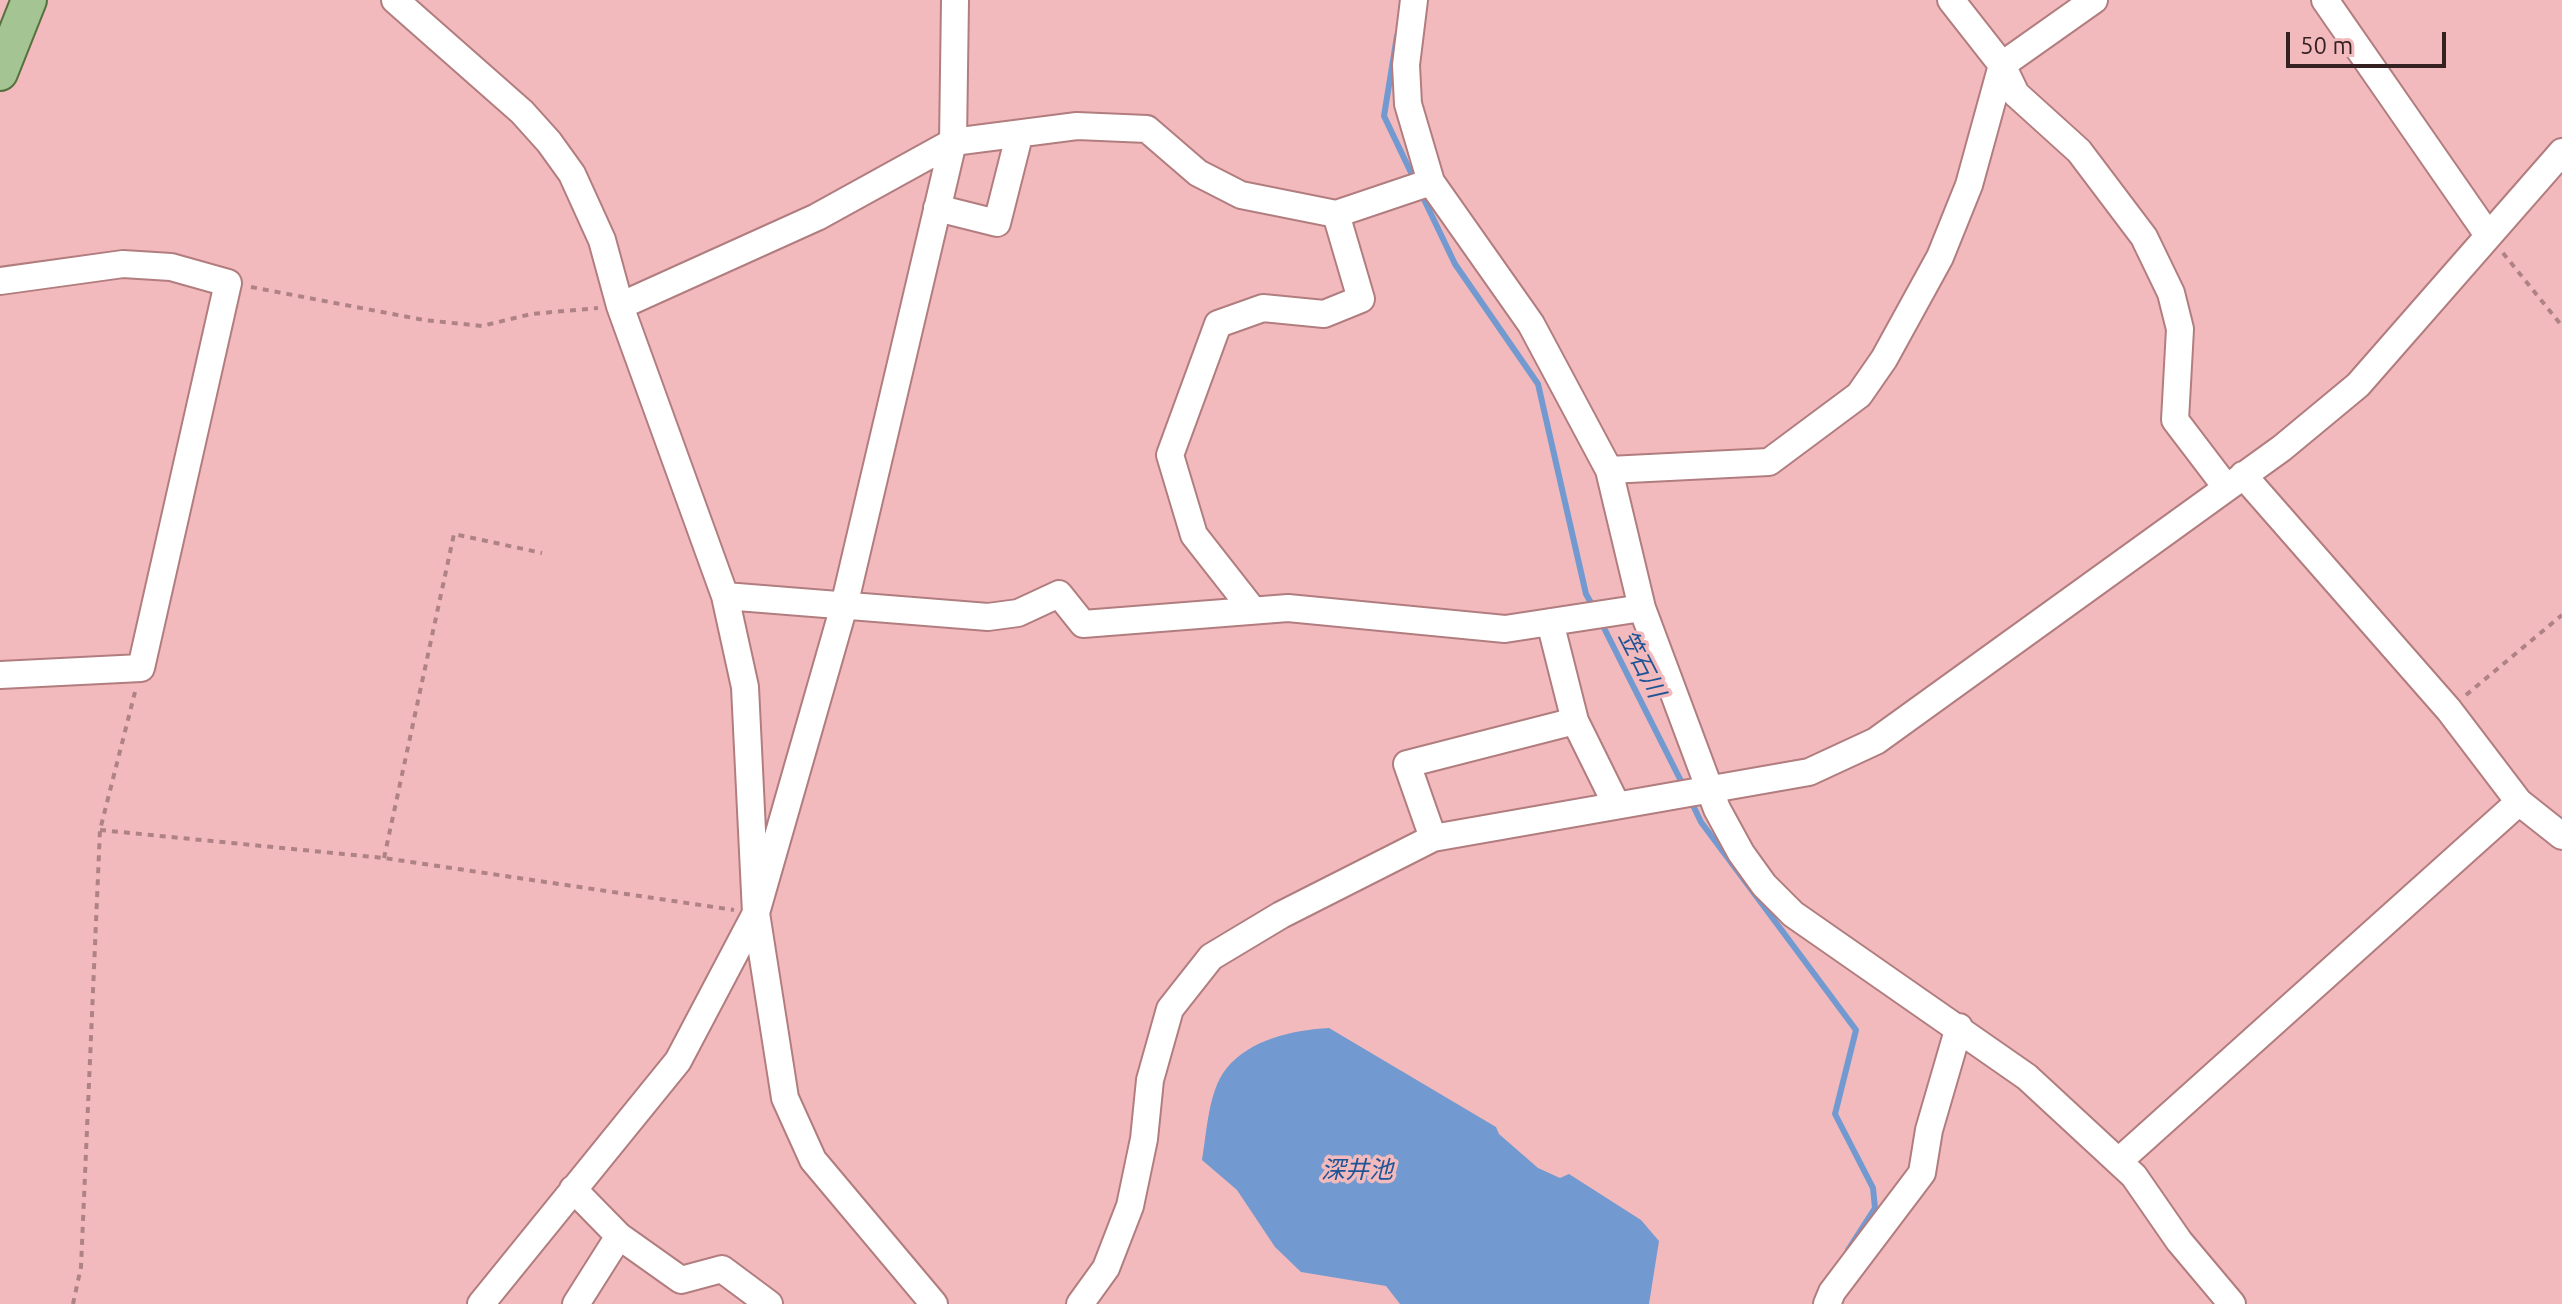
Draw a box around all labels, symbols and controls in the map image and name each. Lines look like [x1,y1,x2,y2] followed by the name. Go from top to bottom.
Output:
[2290,16,2450,66] scale bar
[2300,32,2353,59] text: 50 m
[1613,625,1671,703] water label: 笠石川
[1321,1156,1393,1184] water label: 深井池

